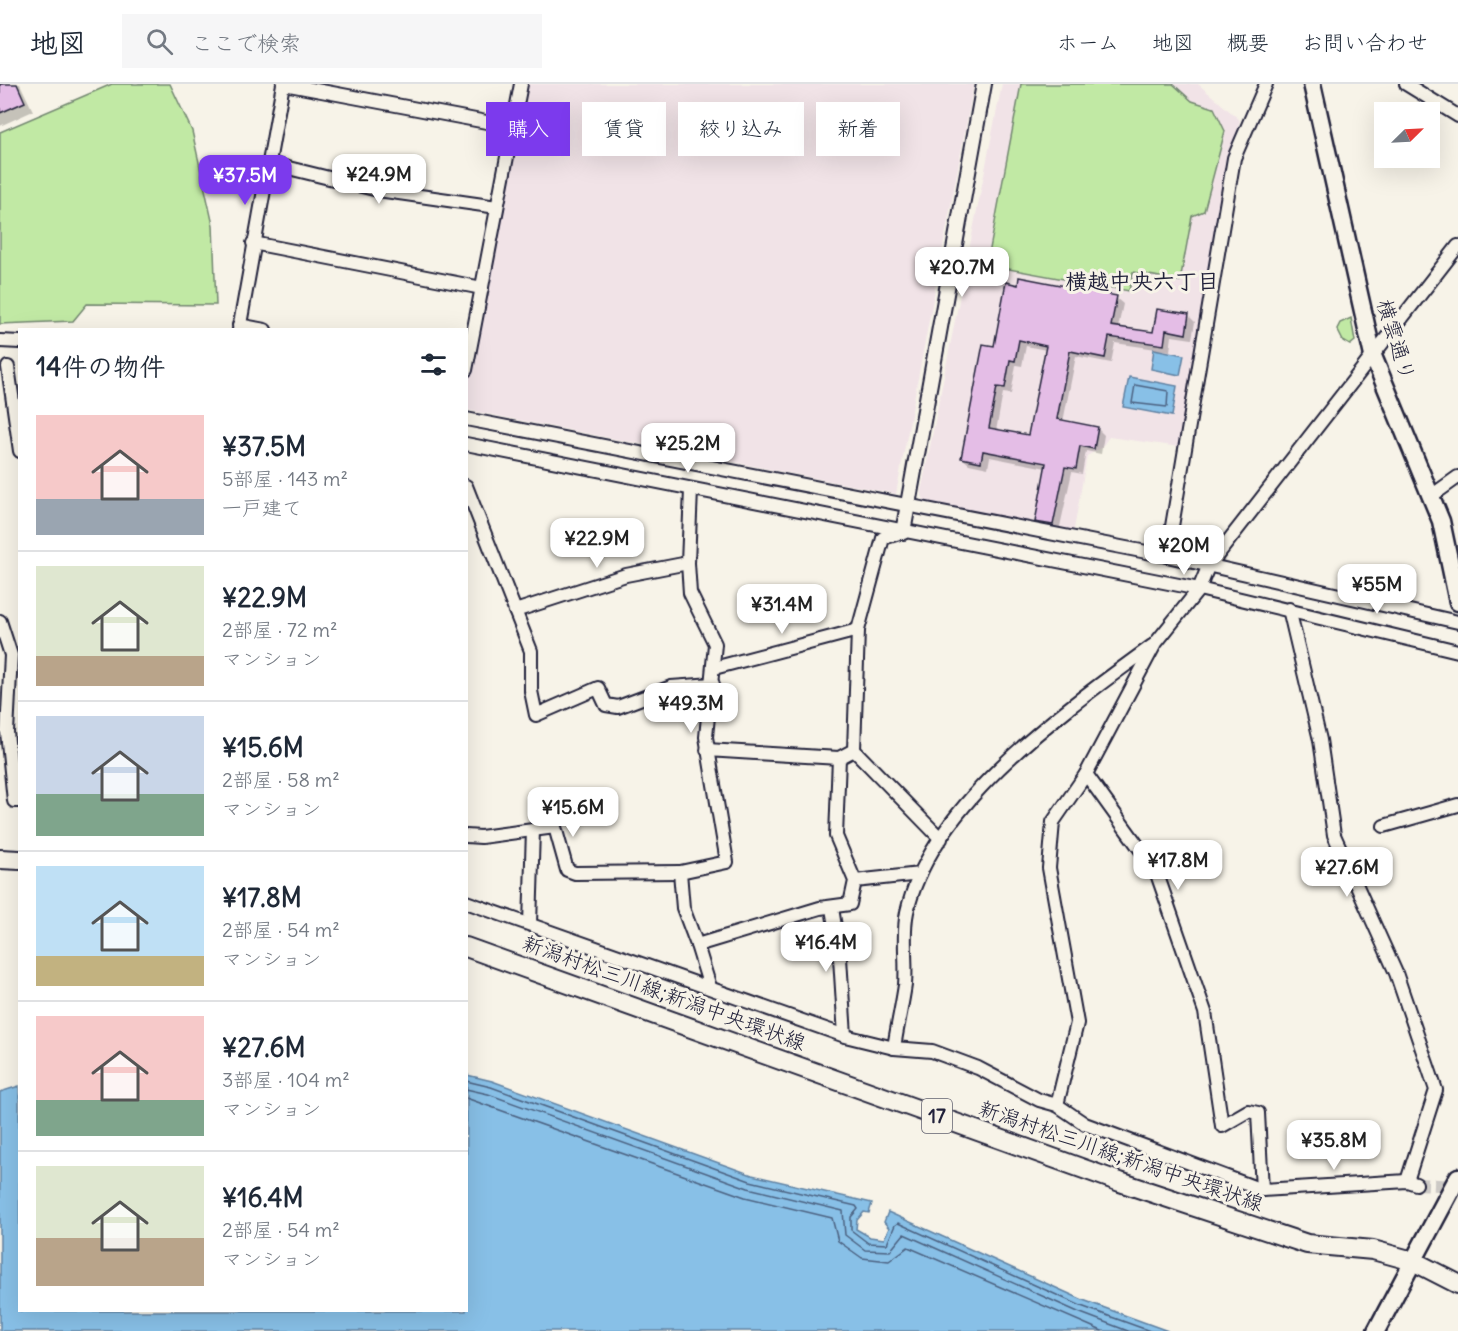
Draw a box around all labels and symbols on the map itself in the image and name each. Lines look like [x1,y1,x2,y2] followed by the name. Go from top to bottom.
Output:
[1374,102,1440,168] north arrow
[330,154,428,205] pin: ¥24.9M
[196,155,294,206] pin: ¥37.5M
[913,247,1011,298] pin: ¥20.7M
[1065,267,1219,295] district label: 横越中央六丁目
[1371,296,1422,384] street label: 横雲通り
[639,423,737,474] pin: ¥25.2M
[548,518,646,569] pin: ¥22.9M
[1148,525,1220,576] pin: ¥20M
[1341,564,1413,615] pin: ¥55M
[733,584,831,635] pin: ¥31.4M
[642,683,740,734] pin: ¥49.3M
[524,787,622,838] pin: ¥15.6M
[1129,840,1227,891] pin: ¥17.8M
[1298,847,1396,898] pin: ¥27.6M
[777,922,875,973] pin: ¥16.4M
[519,929,809,1056] street label: 新潟村松三川線;新潟中央環状線
[975,1094,1267,1217] street label: 新潟村松三川線;新潟中央環状線
[922,1099,952,1133] road number: 17
[1285,1120,1383,1171] pin: ¥35.8M

